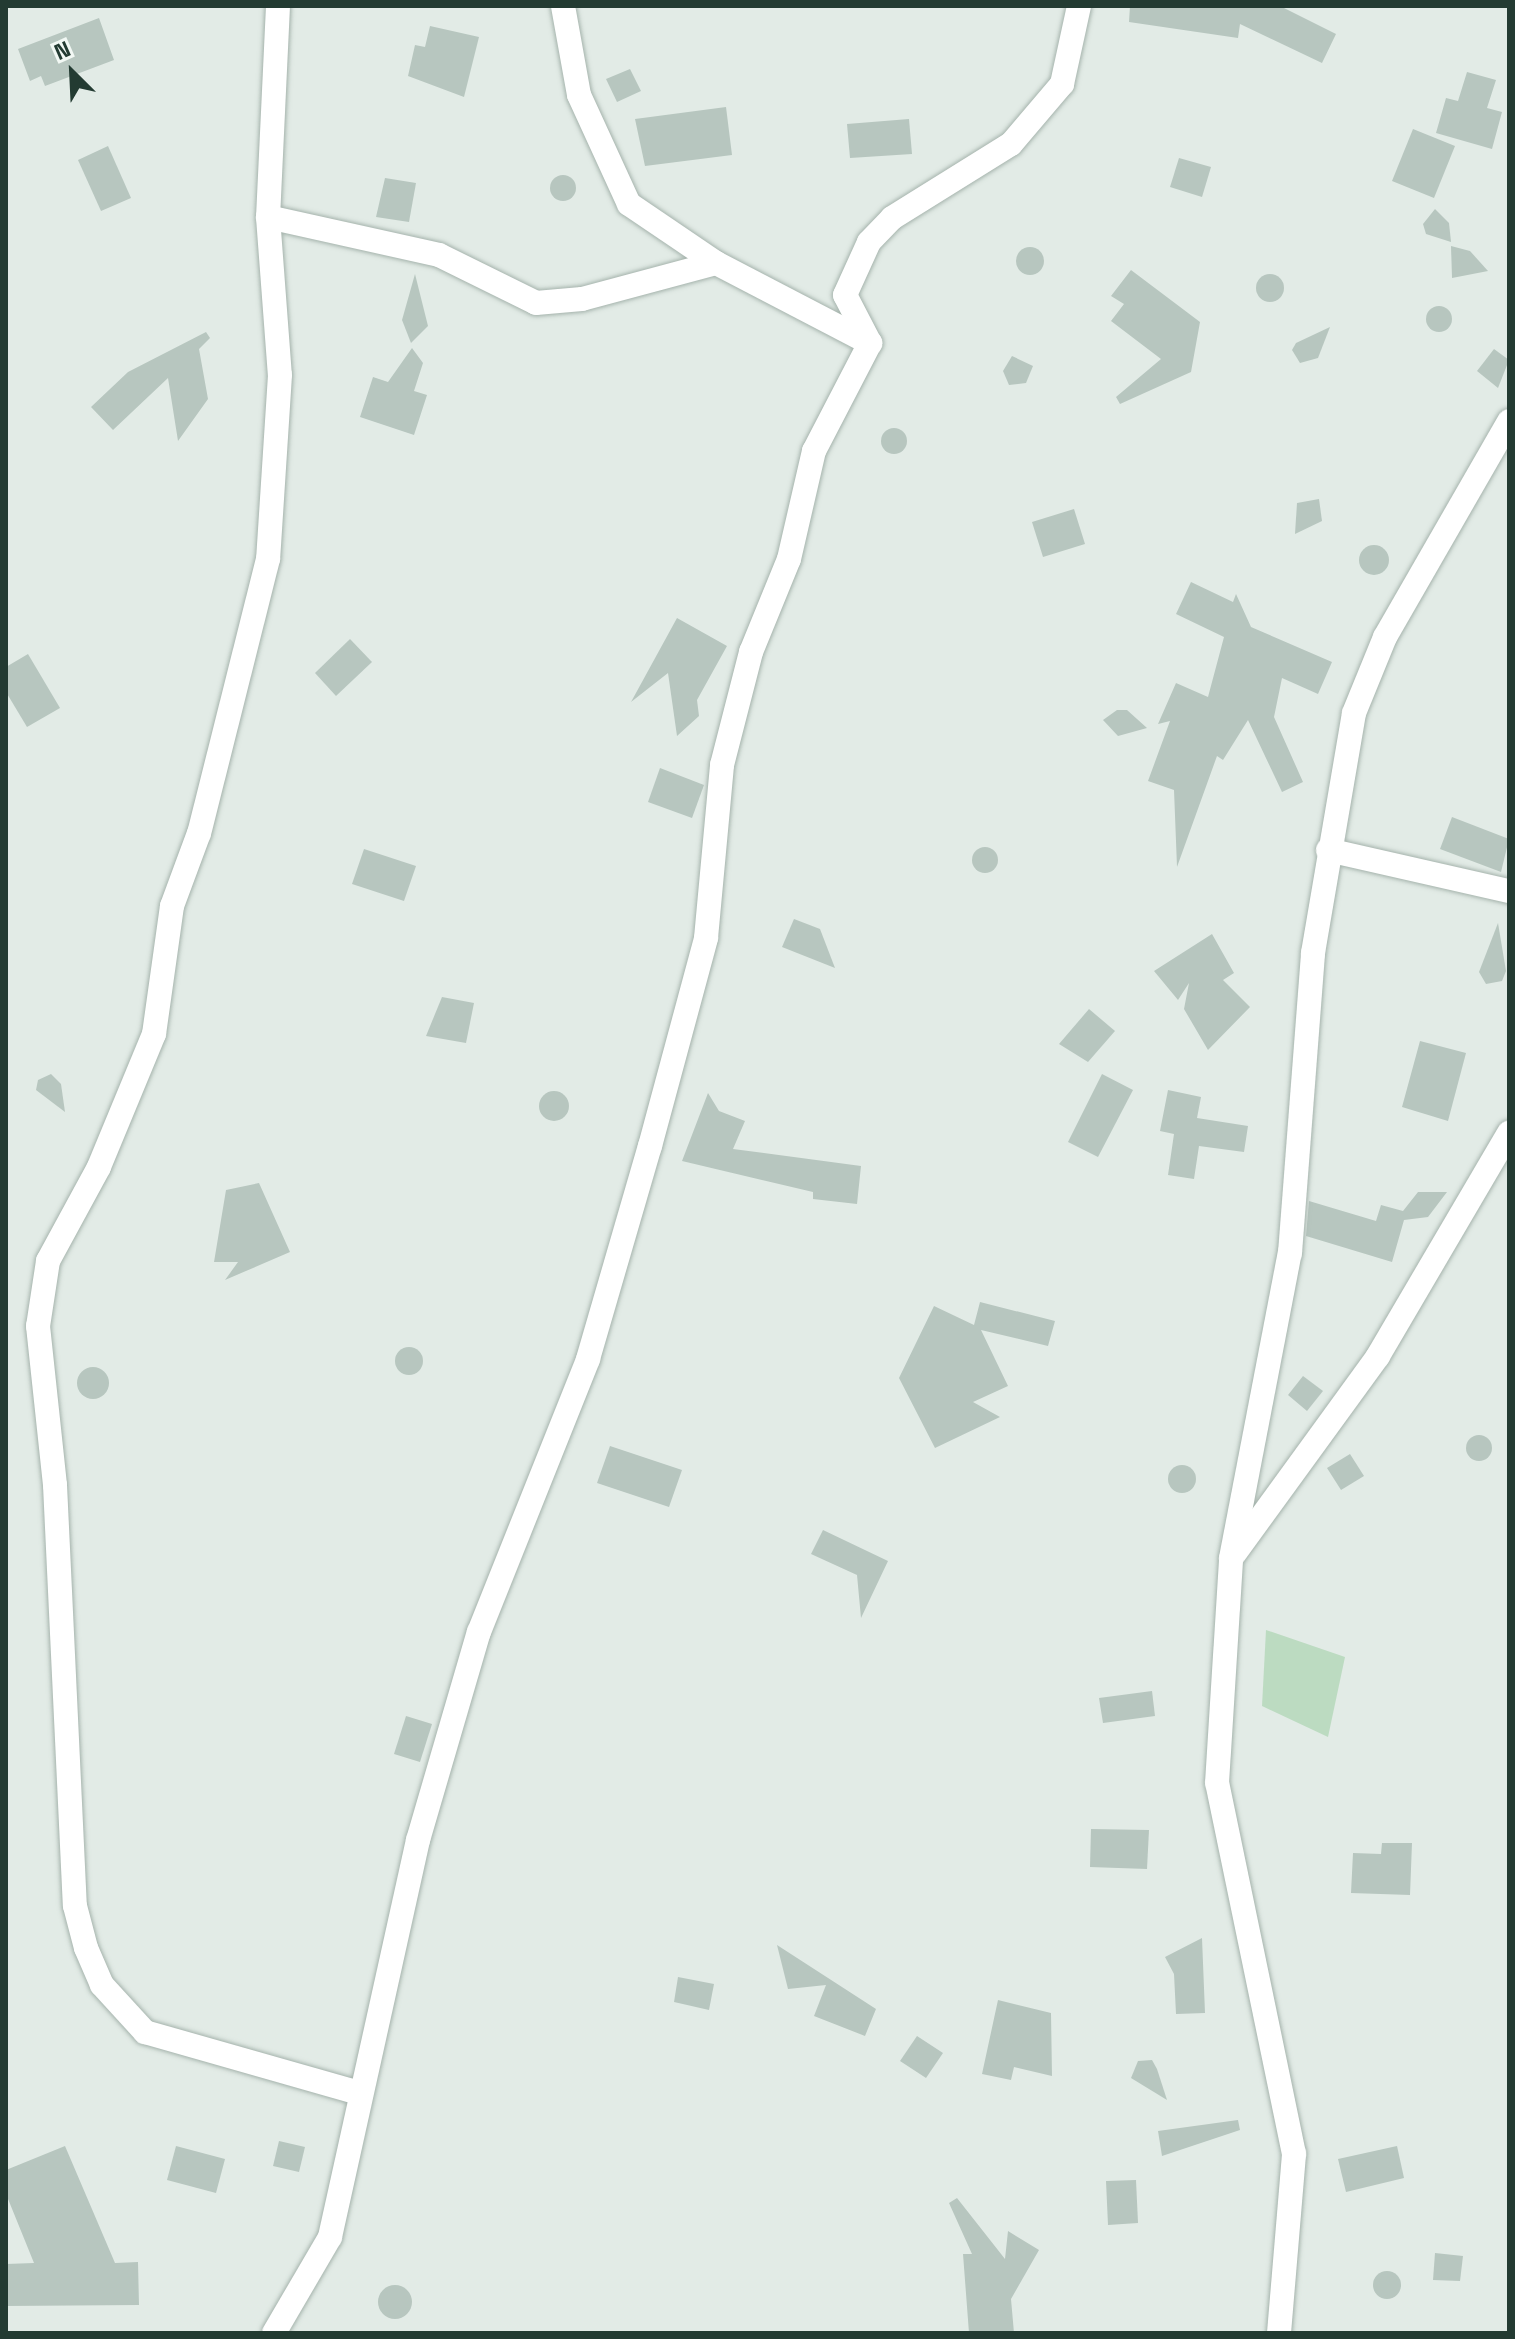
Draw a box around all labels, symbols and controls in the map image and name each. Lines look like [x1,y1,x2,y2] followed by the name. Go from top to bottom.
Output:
[32,32,112,112] north arrow
[50,34,75,66] text: N

